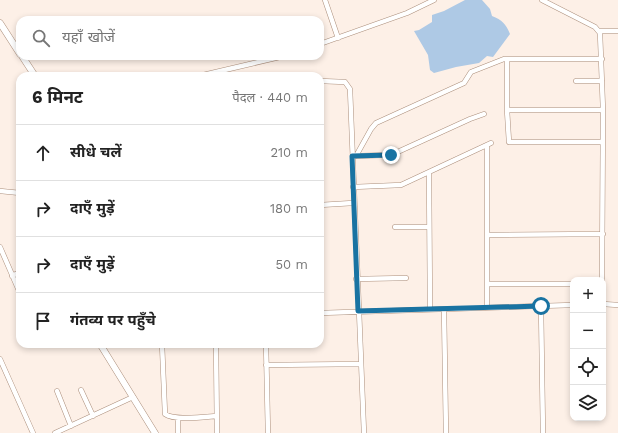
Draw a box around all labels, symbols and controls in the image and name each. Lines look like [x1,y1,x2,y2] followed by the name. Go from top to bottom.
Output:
[16,16,324,60] search box
[30,27,52,49] icon: search
[62,28,115,46] text: यहाँ खोजें
[32,87,83,107] text: 6 मिनट
[232,90,308,105] text: पैदल · 440 m
[32,142,54,164] icon: ahead
[70,143,122,161] text: सीधे चलें
[270,145,308,160] text: 210 m
[382,146,400,164] route end
[32,198,54,220] icon: right
[70,199,115,217] text: दाएँ मुड़ें
[270,201,308,216] text: 180 m
[32,254,54,276] icon: right
[70,255,115,273] text: दाएँ मुड़ें
[276,257,308,272] text: 50 m
[570,277,606,421] map controls
[570,277,606,313] button: +
[532,297,550,315] route start
[32,310,54,332] icon: arrive
[70,311,156,329] text: गंतव्य पर पहुँचे
[570,313,606,349] button: −
[570,349,606,385] button: locate
[570,385,606,421] button: layers

